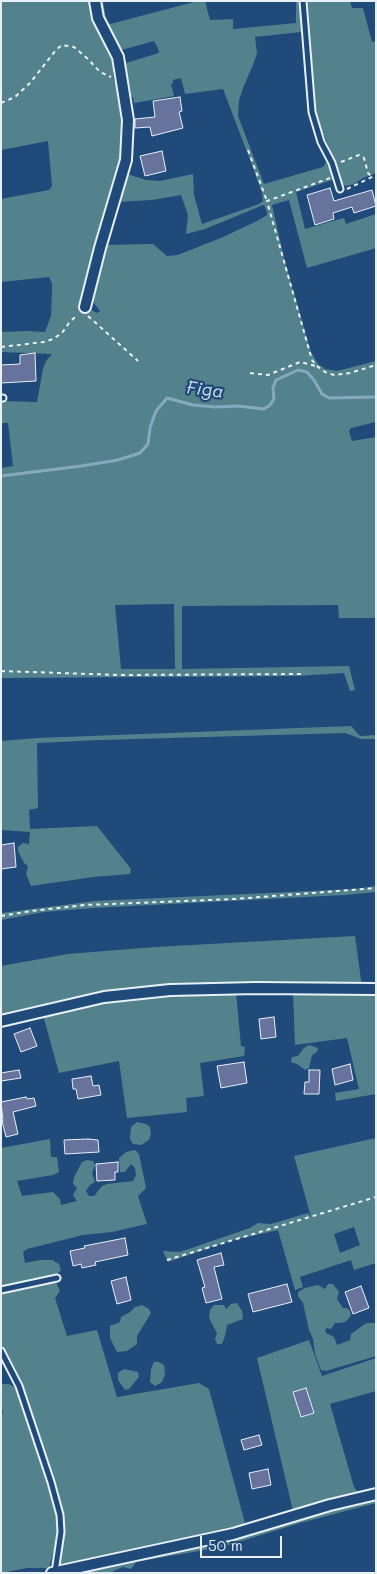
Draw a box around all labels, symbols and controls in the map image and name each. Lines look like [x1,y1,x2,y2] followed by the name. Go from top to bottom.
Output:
[185,377,225,403] water label: Figa
[202,1526,284,1558] scale bar
[208,1535,243,1555] text: 50 m

